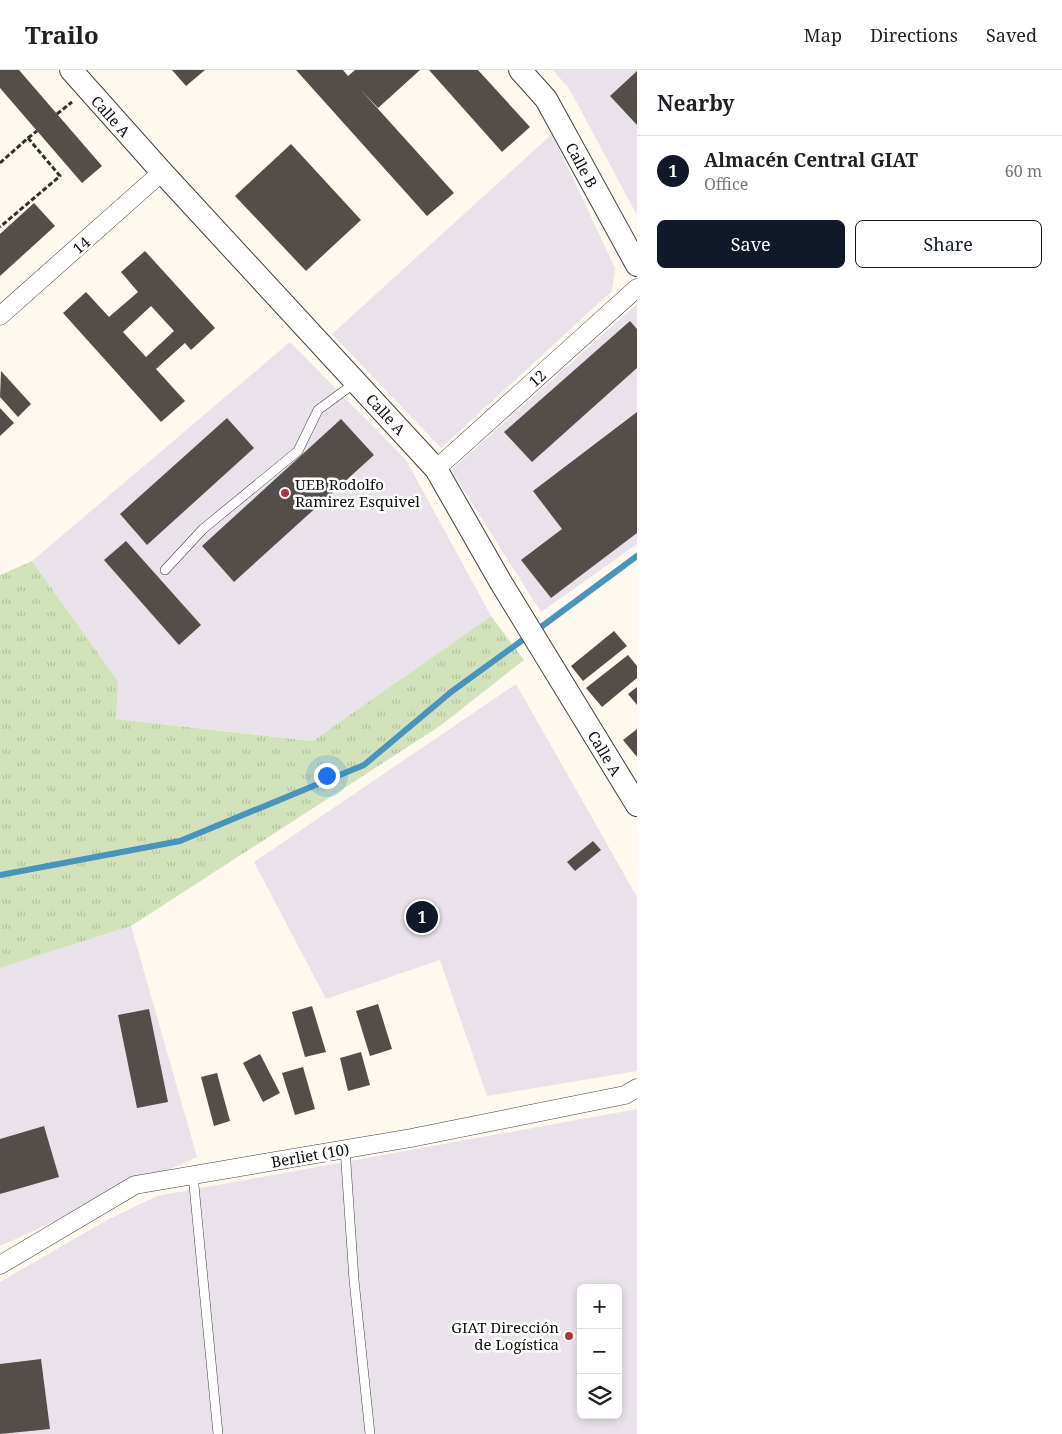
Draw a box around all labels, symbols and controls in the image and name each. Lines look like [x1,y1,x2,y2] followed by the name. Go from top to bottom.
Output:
[25,18,99,51] text: Trailo
[804,23,842,47] text: Map
[870,23,958,47] text: Directions
[986,23,1037,47] text: Saved
[657,89,735,117] text: Nearby
[87,91,135,141] street label: Calle A
[561,139,603,191] street label: Calle B
[704,147,918,173] text: Almacén Central GIAT
[668,160,678,182] text: 1
[1005,160,1042,182] text: 60 m
[704,173,748,195] text: Office
[657,220,845,268] button: Save
[855,220,1042,268] button: Share
[68,232,94,258] street label: 14
[524,365,550,391] street label: 12
[362,389,410,439] street label: Calle A
[295,474,420,511] place label: UEB Rodolfo Ramirez Esquivel
[279,487,291,499] marker: UEB Rodolfo Ramirez Esquivel
[584,727,627,780] street label: Calle A
[314,763,340,789] your location
[406,898,438,936] pin: 1
[270,1138,350,1172] street label: Berliet (10)
[577,1284,622,1419] map controls
[577,1284,622,1329] button: +
[451,1317,559,1354] place label: GIAT Dirección de Logística
[577,1329,622,1374] button: −
[563,1330,575,1342] marker: GIAT Dirección de Logística
[577,1374,622,1419] button: layers

